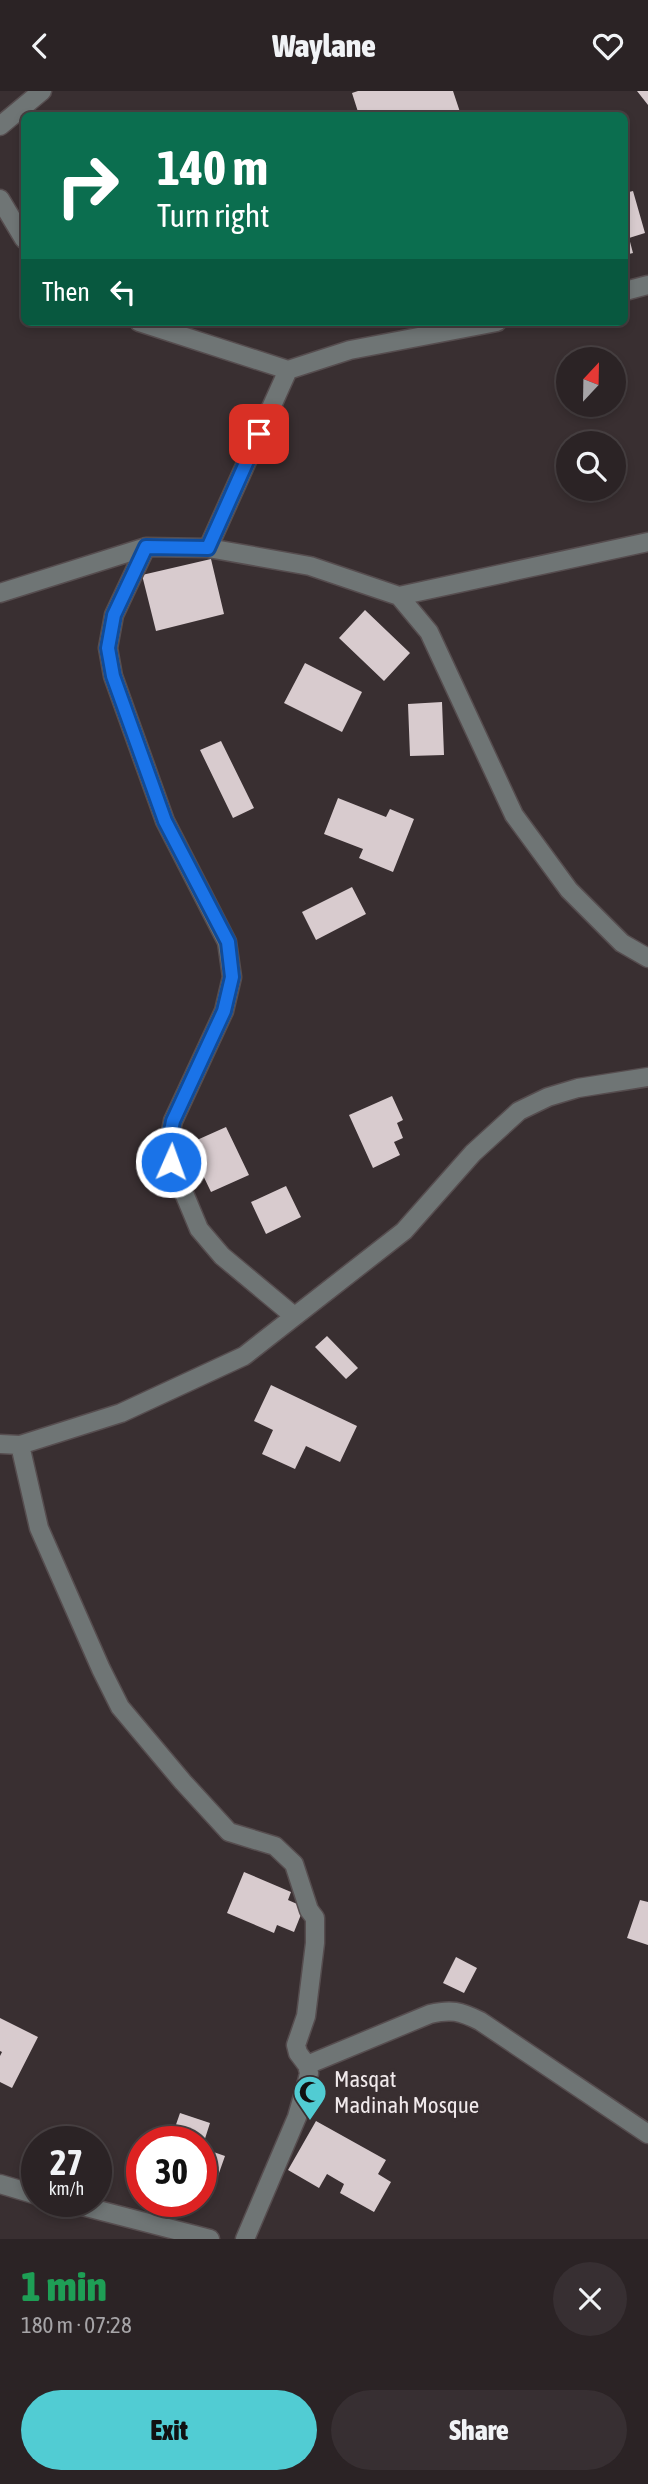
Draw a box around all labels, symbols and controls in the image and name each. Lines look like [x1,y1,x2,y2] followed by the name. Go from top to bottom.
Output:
[21,27,59,65] icon: back
[272,27,376,64] text: Waylane
[589,27,627,65] icon: heart
[157,139,268,195] text: 140 m
[42,140,133,231] icon: right
[157,197,270,234] text: Turn right
[104,273,142,311] icon: left
[42,277,90,307] text: Then
[556,347,626,417] north arrow
[556,347,626,501] map controls
[229,404,289,464] pin
[240,415,278,453] icon: arrive
[556,431,626,501] button: search
[134,1125,208,1199] position arrow
[334,2066,479,2118] place label: Masqat Madinah Mosque
[291,2073,329,2122] mosque icon: Masqat Madinah Mosque
[126,2126,217,2217] speed limit sign: 30
[50,2142,83,2182] text: 27
[49,2178,84,2199] text: km/h
[21,2262,107,2310] text: 1 min
[553,2262,627,2336] button: close
[21,2312,132,2338] text: 180 m · 07:28
[21,2390,317,2470] button: Exit
[331,2390,627,2470] button: Share

